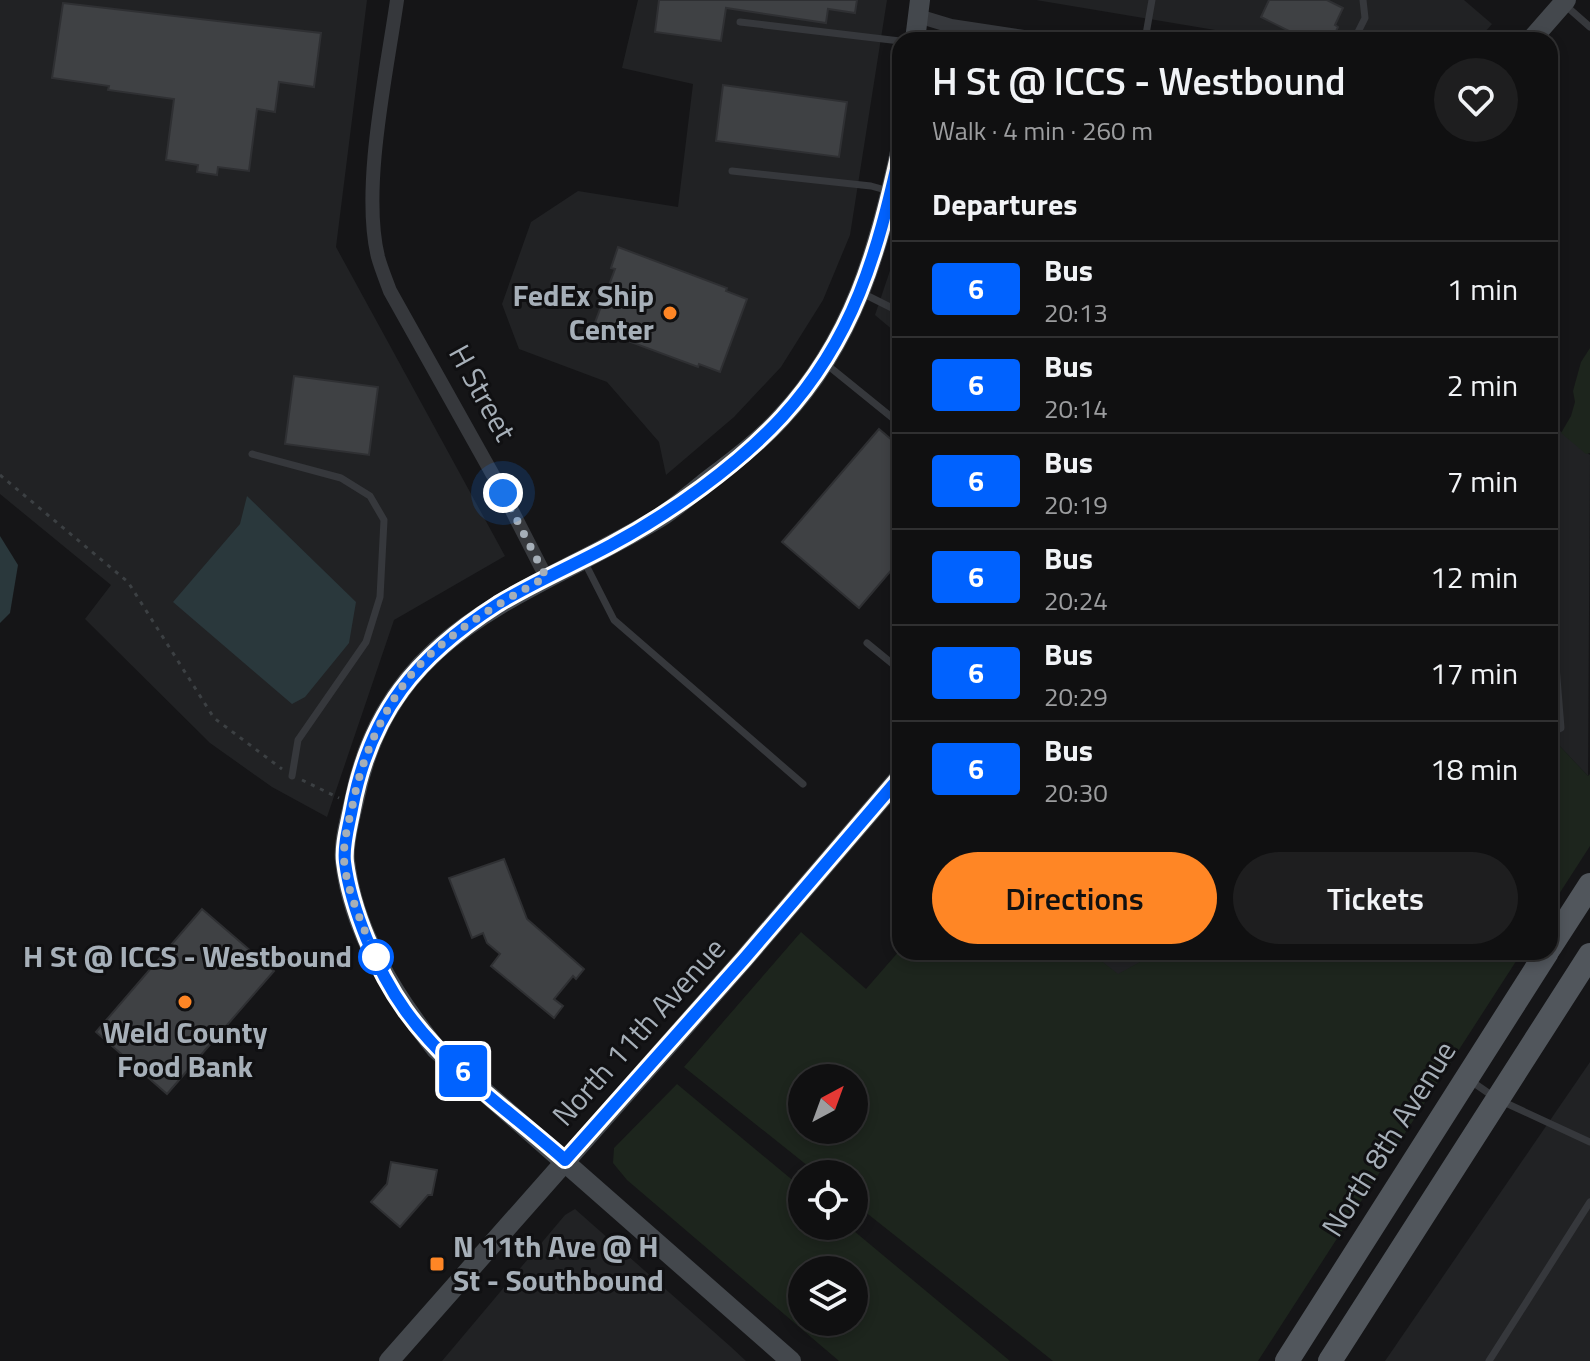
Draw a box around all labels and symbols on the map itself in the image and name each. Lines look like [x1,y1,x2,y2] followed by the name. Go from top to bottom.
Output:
[512,272,654,352] place label: FedEx Ship Center
[661,304,679,322] marker: FedEx Ship Center
[437,336,528,450] street label: H Street
[483,473,523,513] your location
[541,927,736,1136] street label: North 11th Avenue
[23,933,352,979] place label: H St @ ICCS - Westbound
[359,940,393,974] marker: H St @ ICCS - Westbound
[176,993,194,1011] marker: Weld County Food Bank
[103,1009,267,1089] place label: Weld County Food Bank
[1309,1032,1467,1245] street label: North 8th Avenue
[437,1045,489,1097] line badge: 6
[788,1064,868,1144] north arrow
[453,1223,664,1303] place label: N 11th Ave @ H St - Southbound
[428,1255,446,1273] marker: N 11th Ave @ H St - Southbound

